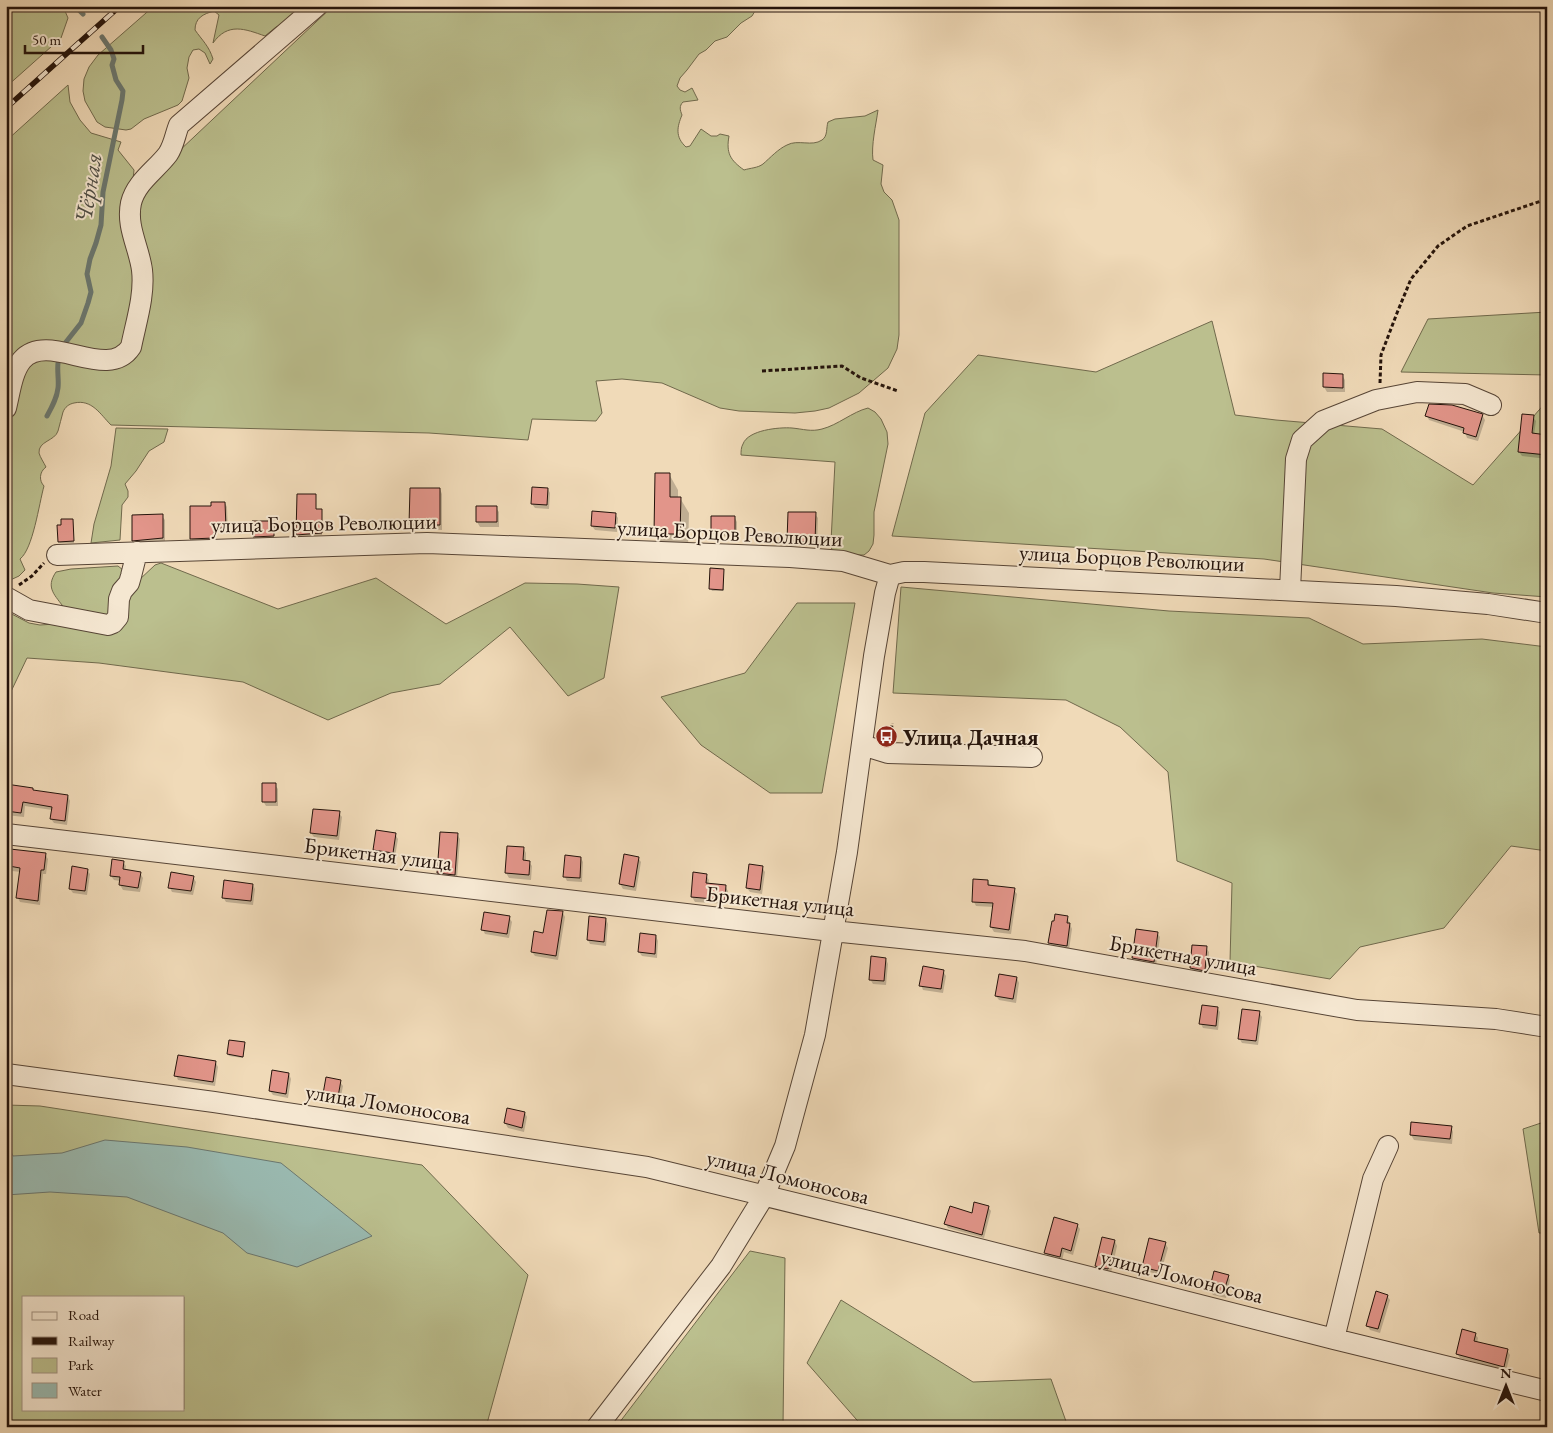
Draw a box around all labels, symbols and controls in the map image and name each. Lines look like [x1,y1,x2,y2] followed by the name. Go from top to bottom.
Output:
[25,22,142,54] scale bar
[32,30,61,49] text: 50 m
[67,151,109,225] water label: Чёрная
[211,507,438,539] street label: улица Борцов Революции
[616,513,844,553] street label: улица Борцов Революции
[1018,538,1246,578] street label: улица Борцов Революции
[902,723,1039,752] place label: Улица Дачная
[875,725,899,749] bus stop icon: Улица Дачная
[302,831,454,878] street label: Брикетная улица
[704,879,856,923] street label: Брикетная улица
[1107,928,1259,982] street label: Брикетная улица
[303,1077,473,1131] street label: улица Ломоносова
[704,1143,873,1211] street label: улица Ломоносова
[1098,1242,1267,1310] street label: улица Ломоносова
[22,1296,185,1410] legend
[68,1305,100,1324] text: Road
[68,1331,115,1350] text: Railway
[68,1355,95,1374] text: Park
[1480,1360,1530,1410] north arrow
[1500,1364,1512,1382] text: N
[68,1381,102,1400] text: Water

